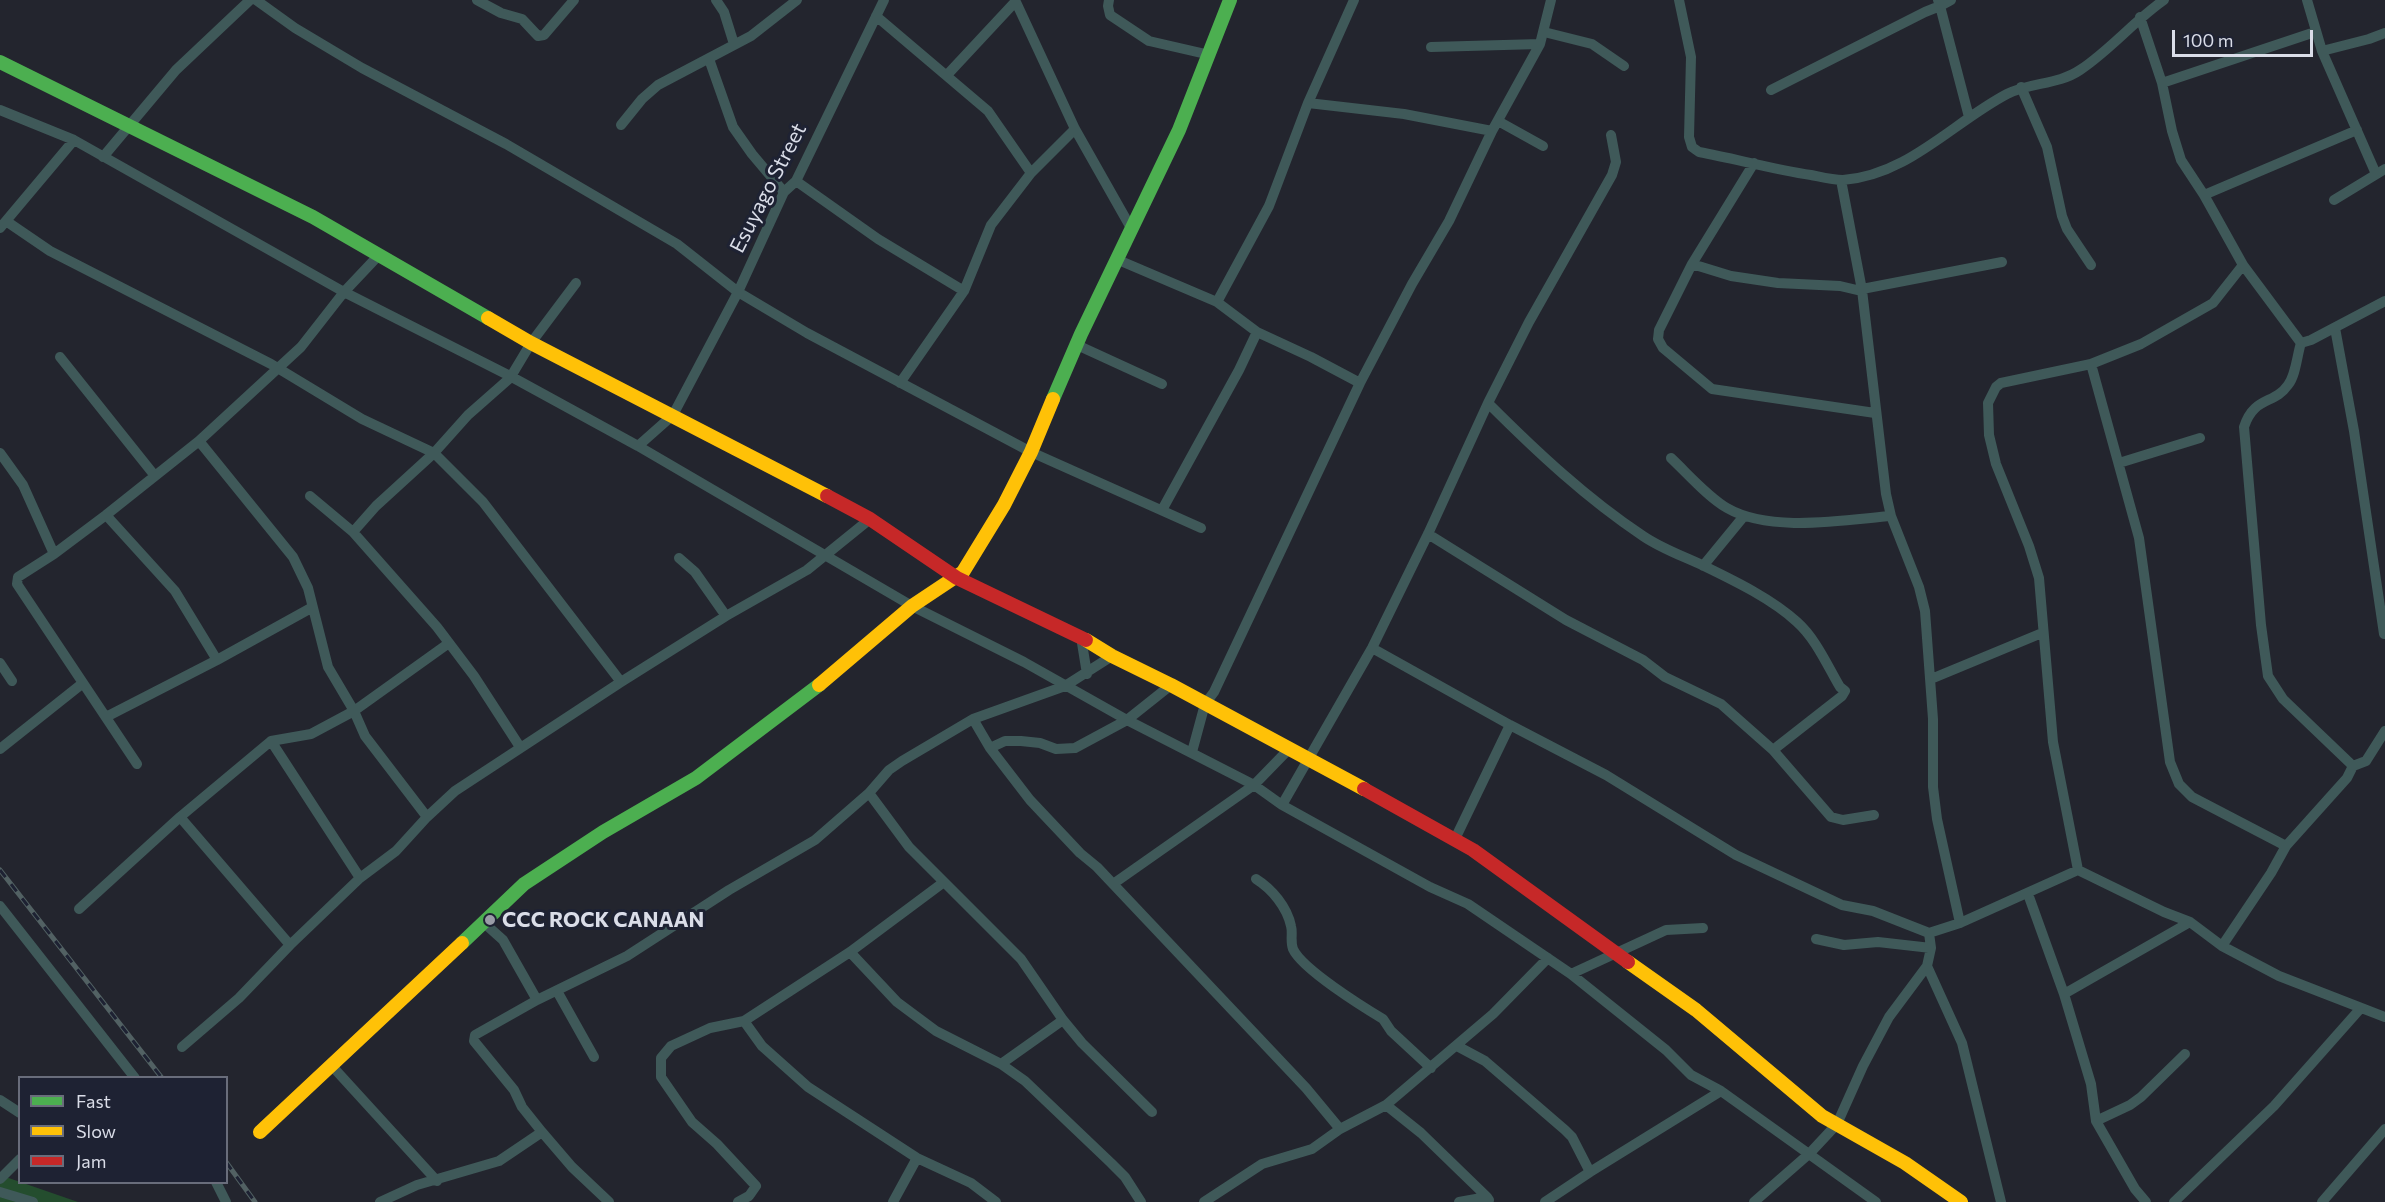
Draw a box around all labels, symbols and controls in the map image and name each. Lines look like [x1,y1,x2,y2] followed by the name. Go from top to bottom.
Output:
[2175,18,2316,56] scale bar
[2183,29,2233,51] text: 100 m
[724,119,812,257] street label: Esuyago Street
[502,907,704,933] place label: CCC ROCK CANAAN
[483,913,497,927] marker: CCC ROCK CANAAN
[18,1076,228,1184] legend
[76,1090,111,1112] text: Fast
[76,1120,116,1142] text: Slow
[76,1150,106,1172] text: Jam

